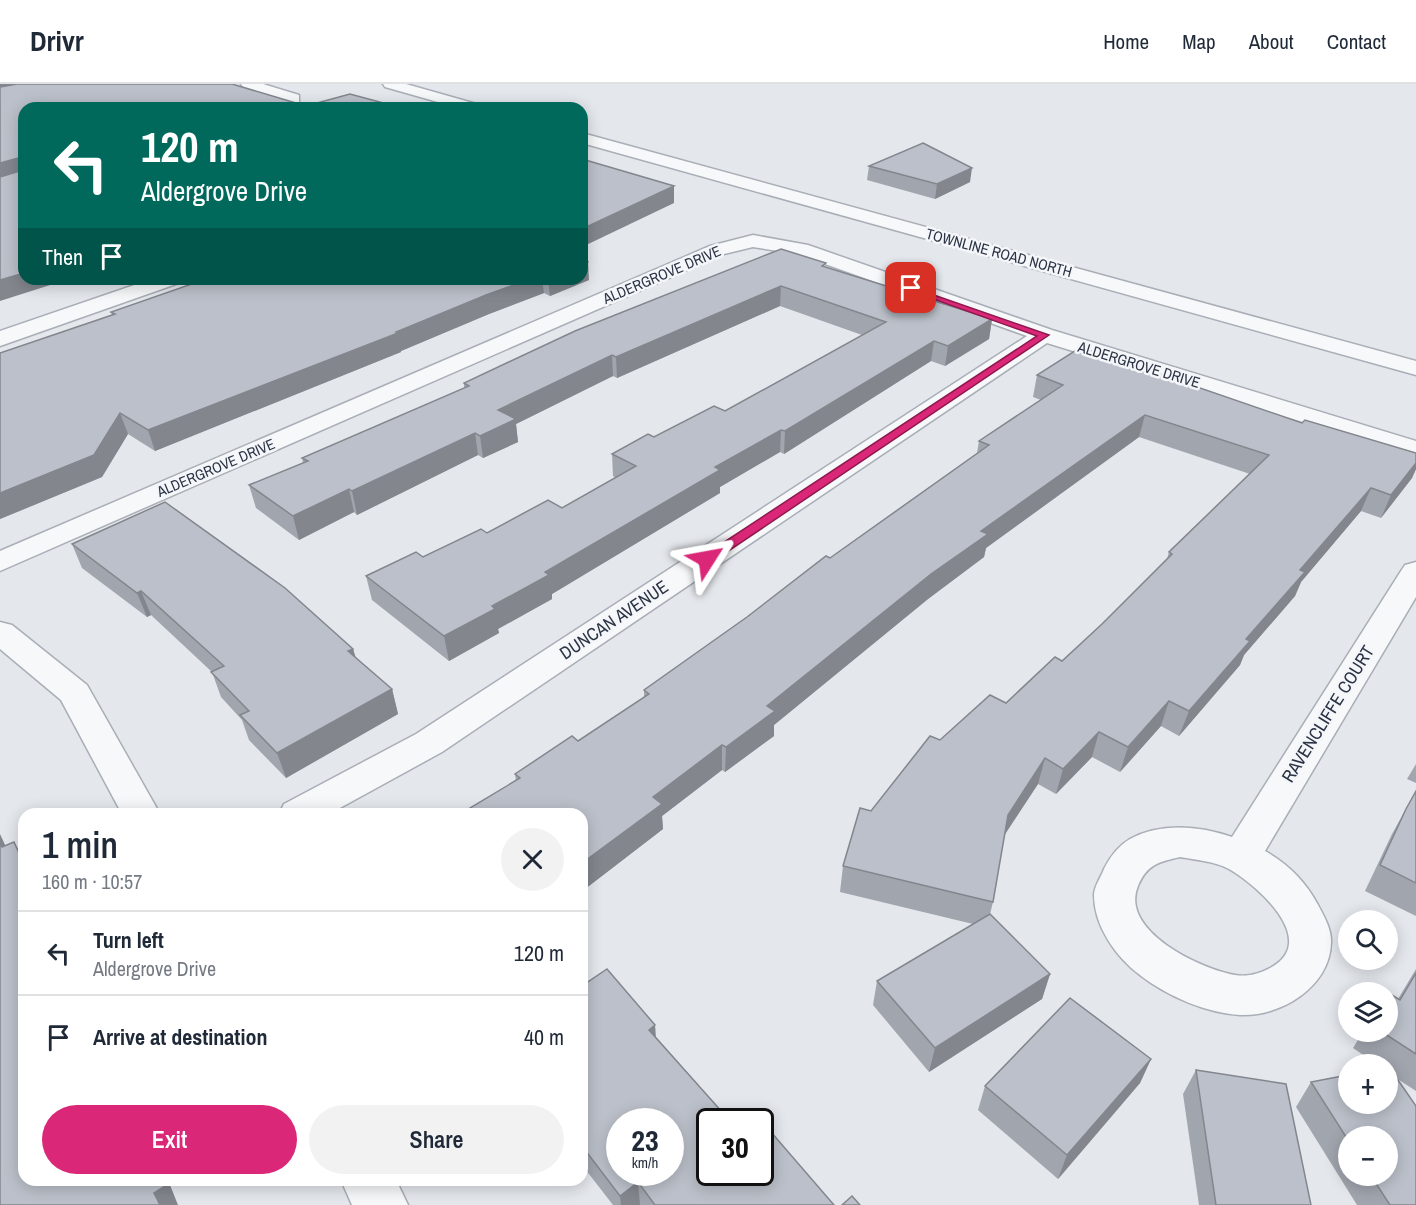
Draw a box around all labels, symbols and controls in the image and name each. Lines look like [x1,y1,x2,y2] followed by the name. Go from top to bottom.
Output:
[30,22,84,60] text: Drivr
[1103,27,1149,56] text: Home
[1182,27,1216,56] text: Map
[1249,27,1294,56] text: About
[1327,27,1386,56] text: Contact
[141,119,239,175] text: 120 m
[42,126,120,204] icon: left
[141,173,307,209] text: Aldergrove Drive
[924,223,1075,282] street label: TOWNLINE ROAD NORTH
[95,240,128,273] icon: arrive
[599,240,724,309] street label: ALDERGROVE DRIVE
[42,242,83,272] text: Then
[885,262,936,313] pin
[894,271,927,304] icon: arrive
[1075,336,1203,393] street label: ALDERGROVE DRIVE
[153,433,278,502] street label: ALDERGROVE DRIVE
[675,527,739,591] position arrow
[554,574,673,665] street label: DUNCAN AVENUE
[1275,641,1380,787] street label: RAVENCLIFFE COURT
[42,821,118,869] text: 1 min
[501,828,564,891] button: close
[42,868,142,895] text: 160 m · 10:57
[1338,910,1398,1186] map controls
[1338,910,1398,970] button: search
[93,925,164,955] text: Turn left
[42,937,75,970] icon: left
[514,938,564,968] text: 120 m
[93,955,216,982] text: Aldergrove Drive
[1338,982,1398,1042] button: layers
[42,1021,75,1054] icon: arrive
[93,1022,267,1052] text: Arrive at destination
[524,1022,564,1052] text: 40 m
[1338,1054,1398,1114] button: +
[42,1105,297,1174] button: Exit
[309,1105,564,1174] button: Share
[696,1108,774,1186] speed limit sign: 30
[631,1120,659,1160] text: 23
[1338,1126,1398,1186] button: −
[632,1152,658,1173] text: km/h

